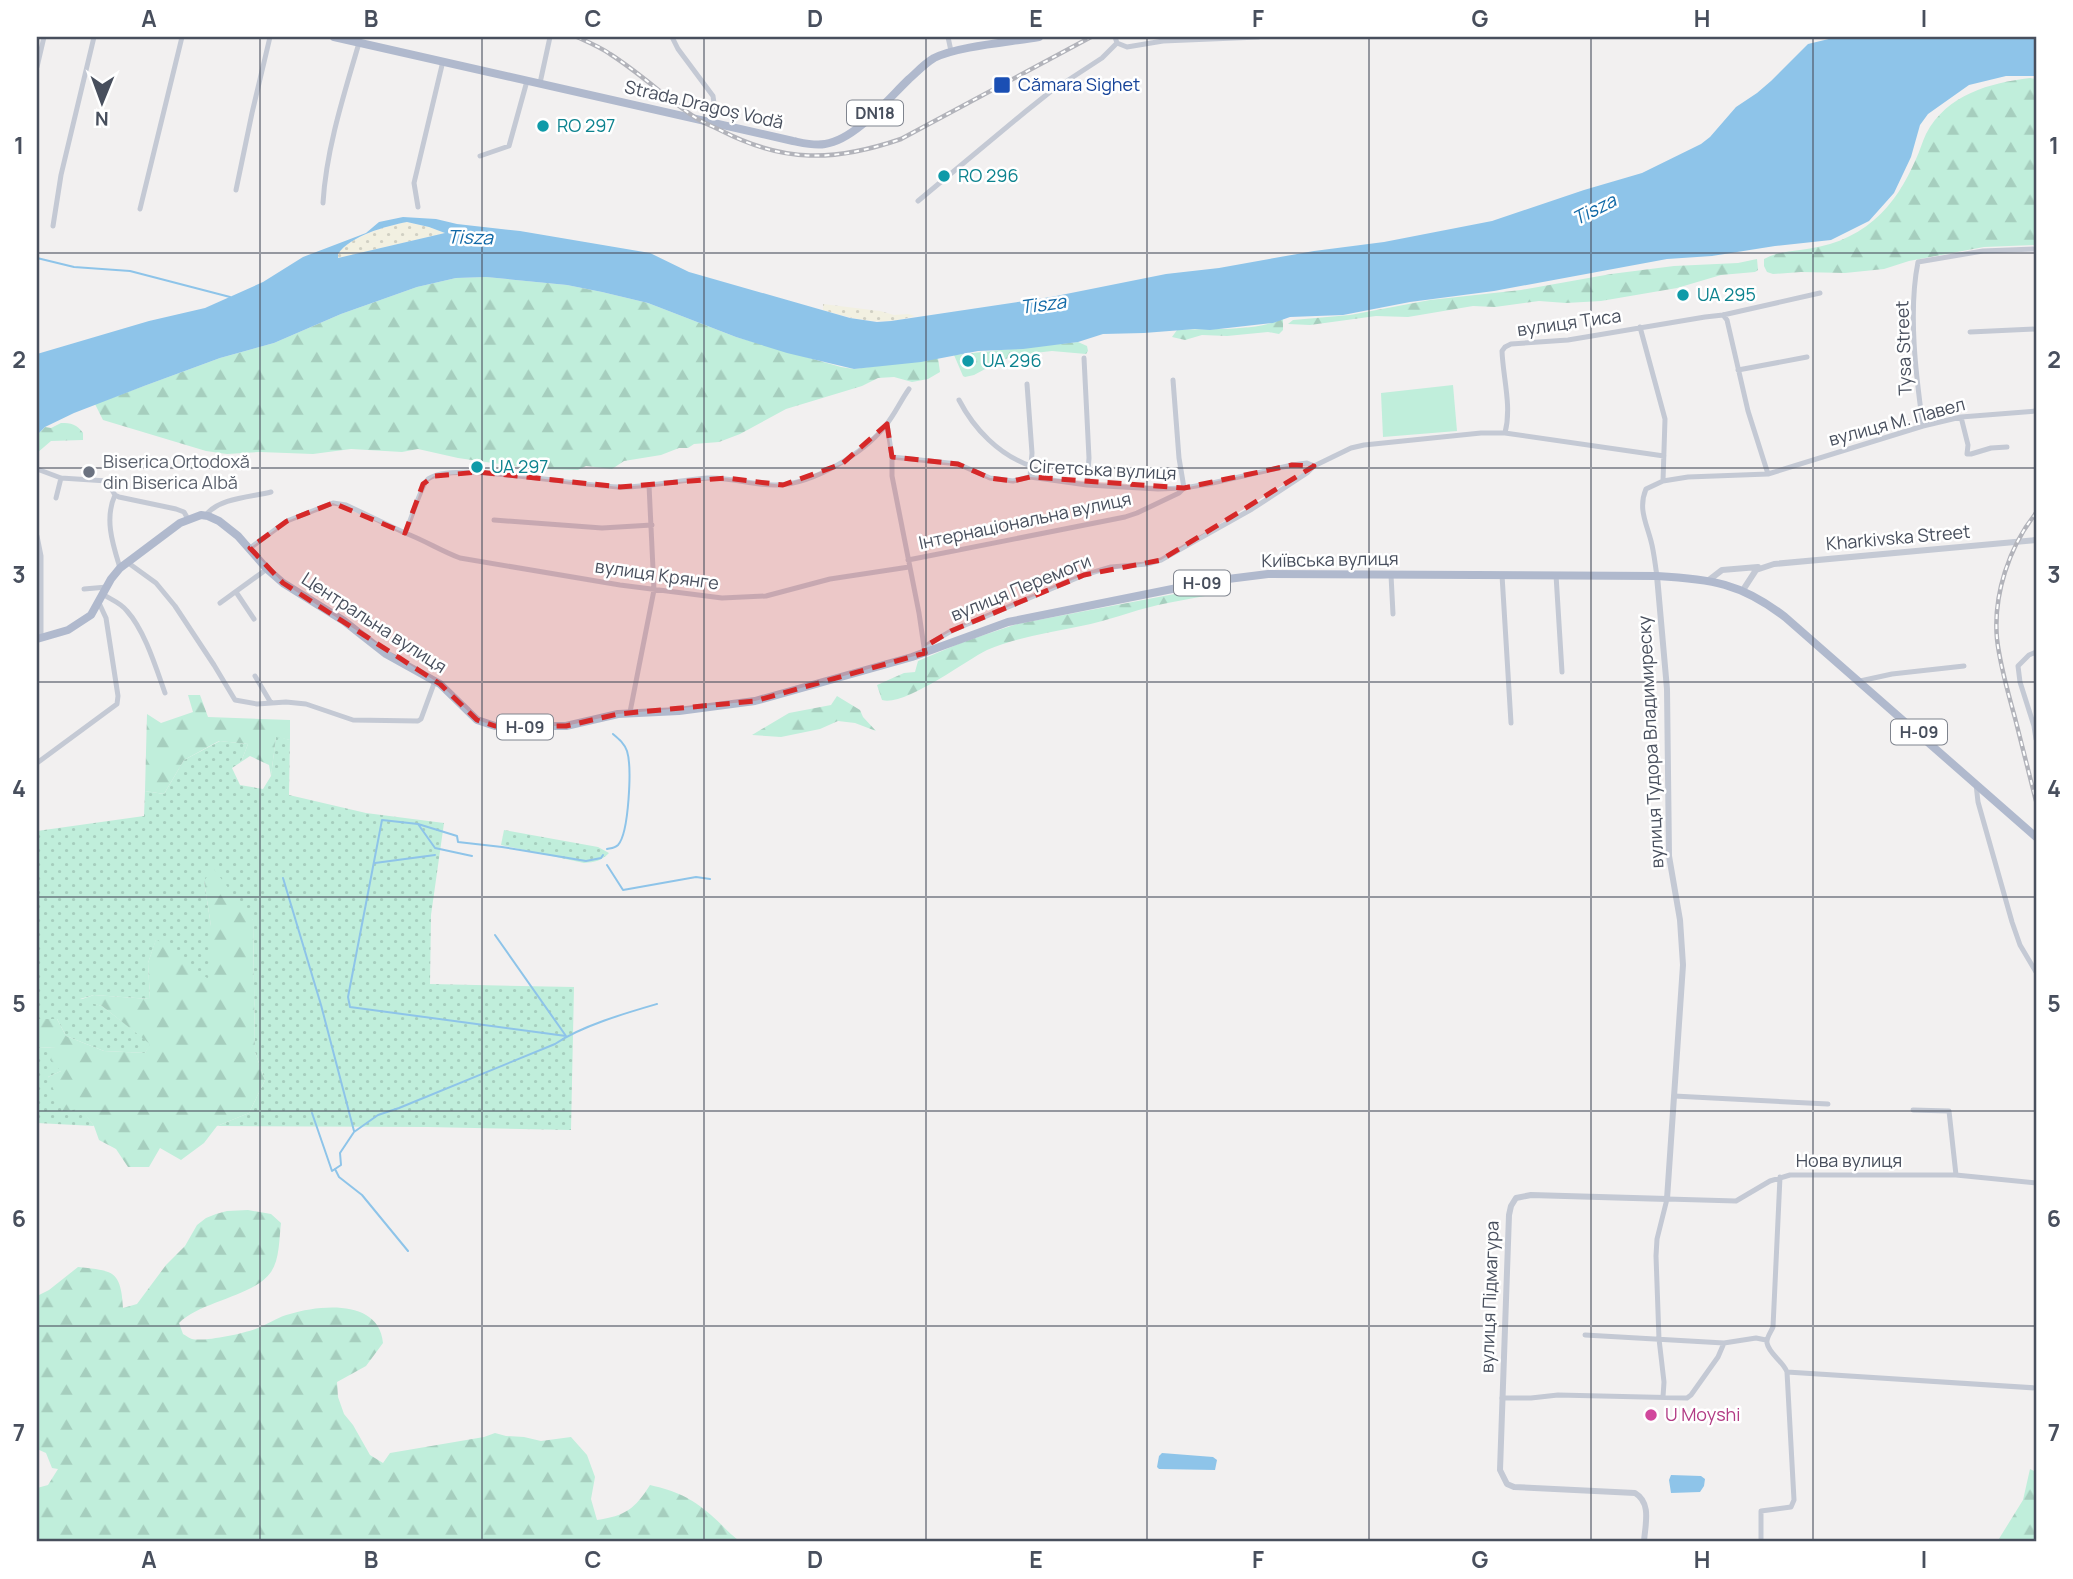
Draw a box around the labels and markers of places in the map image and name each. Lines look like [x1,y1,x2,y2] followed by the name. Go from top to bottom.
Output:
[1018,72,1140,96] place label: Cămara Sighet
[992,75,1012,95] marker: Cămara Sighet
[557,113,615,137] place label: RO 297
[535,118,551,134] marker: RO 297
[958,163,1019,187] place label: RO 296
[936,168,952,184] marker: RO 296
[1697,282,1756,306] place label: UA 295
[1675,287,1691,303] marker: UA 295
[982,348,1042,372] place label: UA 296
[960,353,976,369] marker: UA 296
[103,449,250,494] place label: Biserica Ortodoxă din Biserica Albă
[491,454,548,478] place label: UA 297
[469,459,485,475] marker: UA 297
[81,464,97,480] marker: Biserica Ortodoxă din Biserica Albă
[1665,1402,1741,1426] place label: U Moyshi
[1643,1407,1659,1423] marker: U Moyshi

